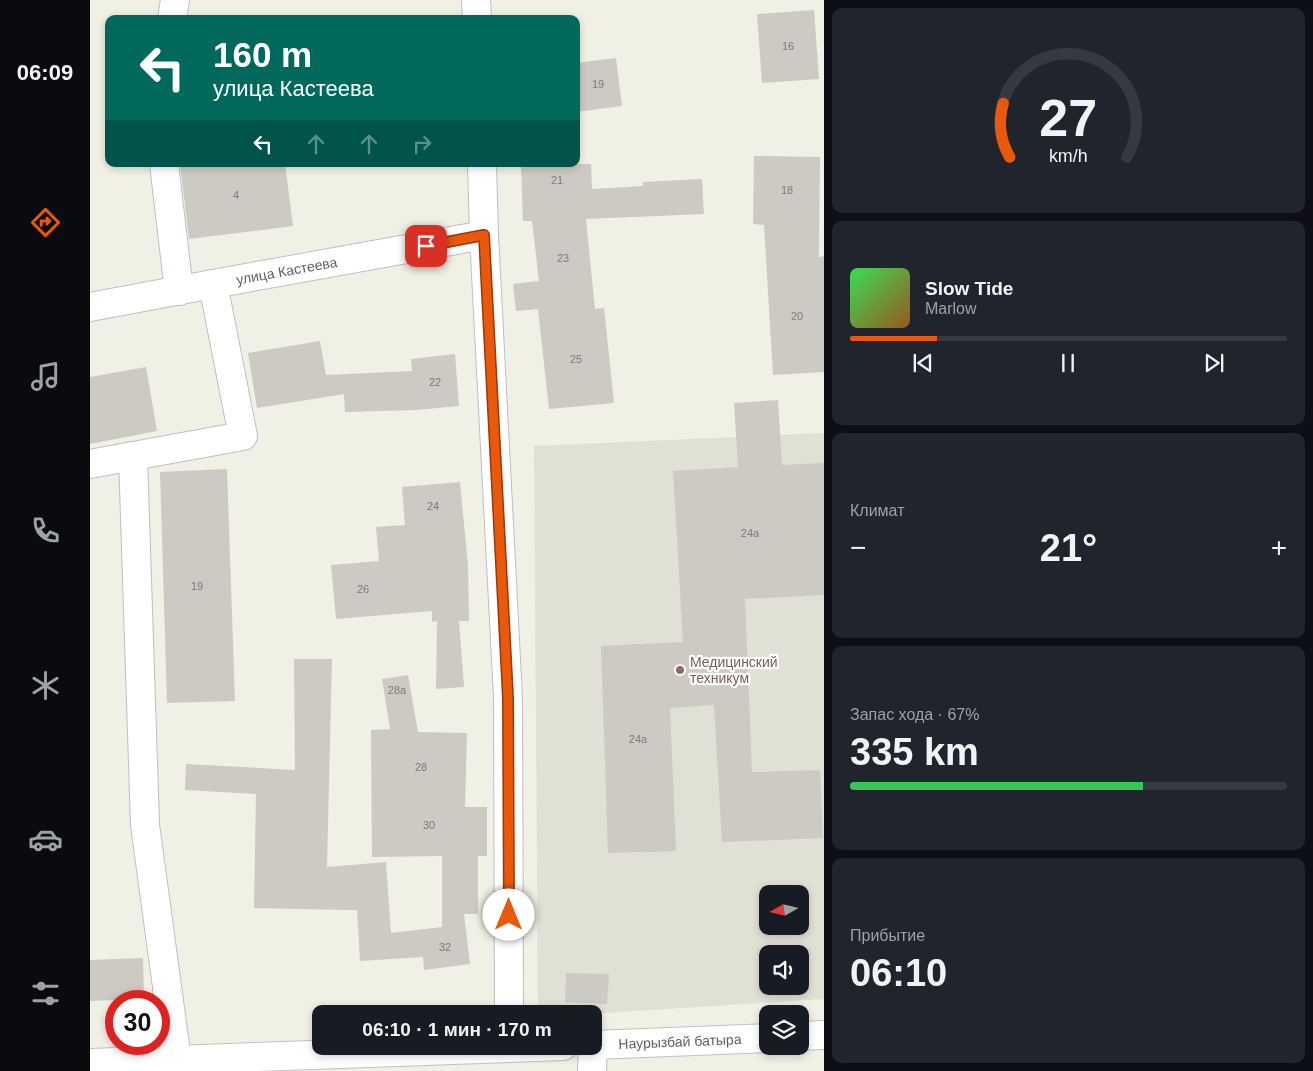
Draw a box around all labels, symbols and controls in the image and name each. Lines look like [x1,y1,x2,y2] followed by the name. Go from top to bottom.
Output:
[130,35,195,100] icon: left
[213,35,312,74] text: 160 m
[782,40,794,52] house number: 16
[17,60,73,85] text: 06:09
[213,76,374,101] text: улица Кастеева
[592,78,604,90] house number: 19
[1040,89,1097,147] text: 27
[249,130,277,158] icon: left
[302,130,330,158] icon: ahead
[355,130,383,158] icon: ahead
[408,130,436,158] icon: right
[1049,146,1088,166] text: km/h
[551,174,563,186] house number: 21
[781,184,793,196] house number: 18
[233,189,239,201] house number: 4
[28,205,63,240] icon: directions
[405,225,447,267] pin
[412,232,440,260] icon: arrive
[557,252,569,264] house number: 23
[235,254,339,288] street label: улица Кастеева
[925,278,1013,299] text: Slow Tide
[925,300,977,317] text: Marlow
[791,310,803,322] house number: 20
[909,349,937,377] icon: previous
[1054,349,1082,377] icon: pause
[1200,349,1228,377] icon: next
[570,353,582,365] house number: 25
[28,359,63,394] icon: music
[429,376,441,388] house number: 22
[427,500,439,512] house number: 24
[850,502,904,519] text: Климат
[28,513,63,548] icon: phone
[741,527,760,539] house number: 24а
[1040,527,1097,569] text: 21°
[850,532,866,563] text: −
[1271,532,1287,563] text: +
[191,580,203,592] house number: 19
[357,583,369,595] house number: 26
[690,654,778,686] place label: Медицинский техникум
[674,664,686,676] marker: Медицинский техникум
[28,668,63,703] icon: climate
[388,684,407,696] house number: 28а
[850,706,979,723] text: Запас хода · 67%
[850,731,979,773] text: 335 km
[629,733,648,745] house number: 24а
[415,761,427,773] house number: 28
[423,819,435,831] house number: 30
[28,822,63,857] icon: car
[759,885,809,935] north arrow
[759,885,809,1055] map controls
[482,888,534,940] position arrow
[850,927,925,944] text: Прибытие
[439,941,451,953] house number: 32
[759,945,809,995] button: sound
[850,952,947,994] text: 06:10
[28,976,63,1011] icon: filters
[105,990,170,1055] speed limit sign: 30
[759,1005,809,1055] button: layers
[362,1019,552,1040] text: 06:10 · 1 мин · 170 m
[618,1031,742,1052] street label: Наурызбай батыра

